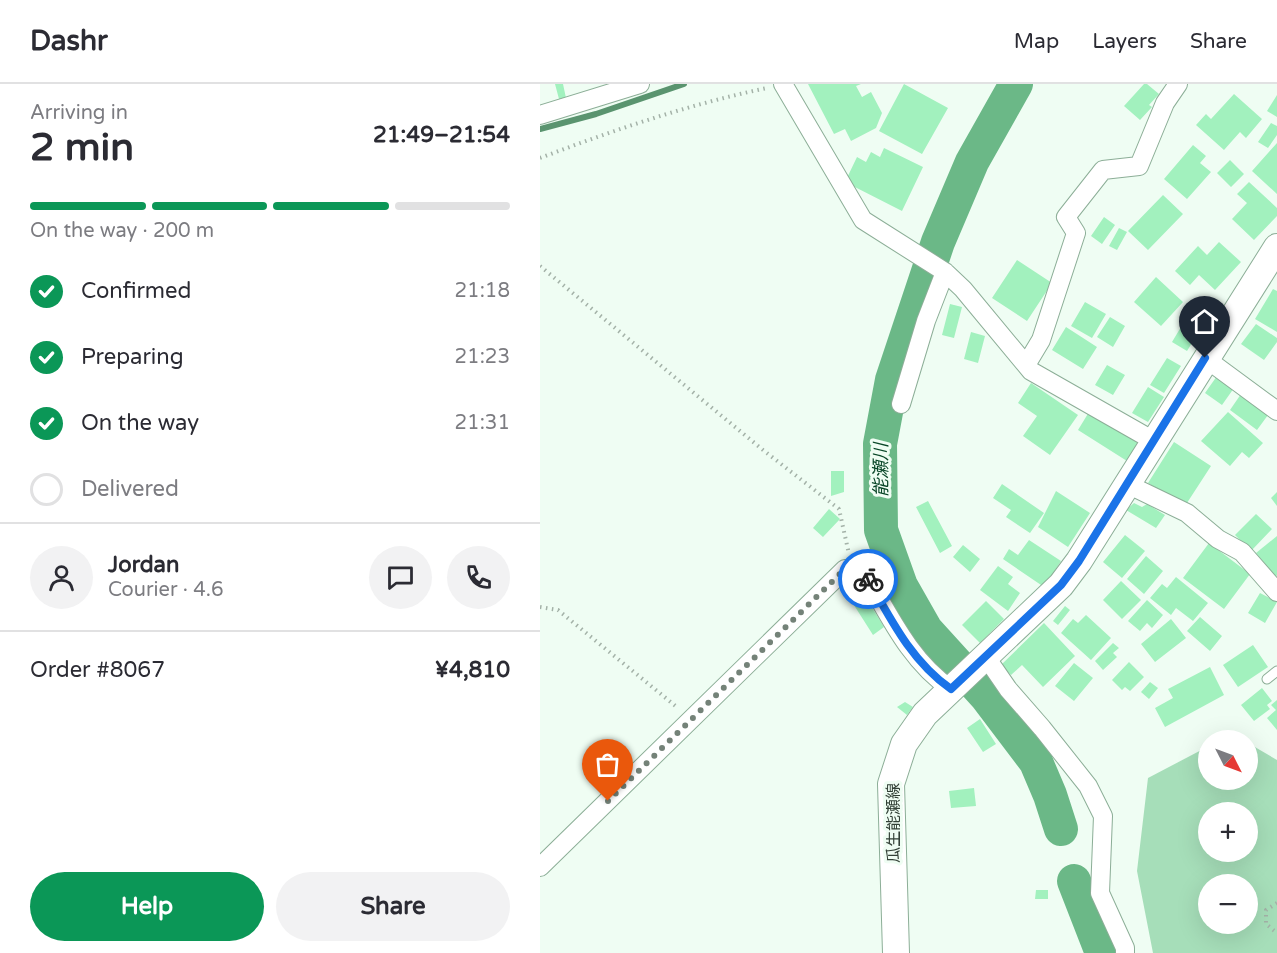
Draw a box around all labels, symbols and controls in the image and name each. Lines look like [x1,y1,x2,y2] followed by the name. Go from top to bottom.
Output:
[30,24,108,58] text: Dashr
[1014,29,1059,54] text: Map
[1092,29,1157,54] text: Layers
[1190,29,1247,54] text: Share
[30,101,128,125] text: Arriving in
[373,122,510,148] text: 21:49–21:54
[30,124,134,171] text: 2 min
[30,219,214,243] text: On the way · 200 m
[30,275,63,308] icon: check
[81,278,191,304] text: Confirmed
[455,279,510,303] text: 21:18
[1179,296,1230,358] pin
[1188,305,1221,338] icon: home
[30,341,63,374] icon: check
[81,344,184,370] text: Preparing
[455,345,510,369] text: 21:23
[30,407,63,440] icon: check
[81,410,199,436] text: On the way
[455,411,510,435] text: 21:31
[870,441,892,497] water label: 能瀬川
[81,476,179,502] text: Delivered
[30,546,93,609] button: person
[369,546,432,609] button: chat
[447,546,510,609] button: phone
[838,549,898,609] courier
[108,552,179,578] text: Jordan
[852,563,885,596] icon: bike
[108,578,223,602] text: Courier · 4.6
[30,657,165,683] text: Order #8067
[435,657,510,683] text: ¥4,810
[1198,730,1258,790] north arrow
[1198,730,1258,934] map controls
[582,739,633,801] pin
[591,748,624,781] icon: bag
[884,783,904,863] street label: 瓜生能瀬線
[1198,802,1258,862] button: +
[30,872,264,941] button: Help
[276,872,510,941] button: Share
[1198,874,1258,934] button: −

